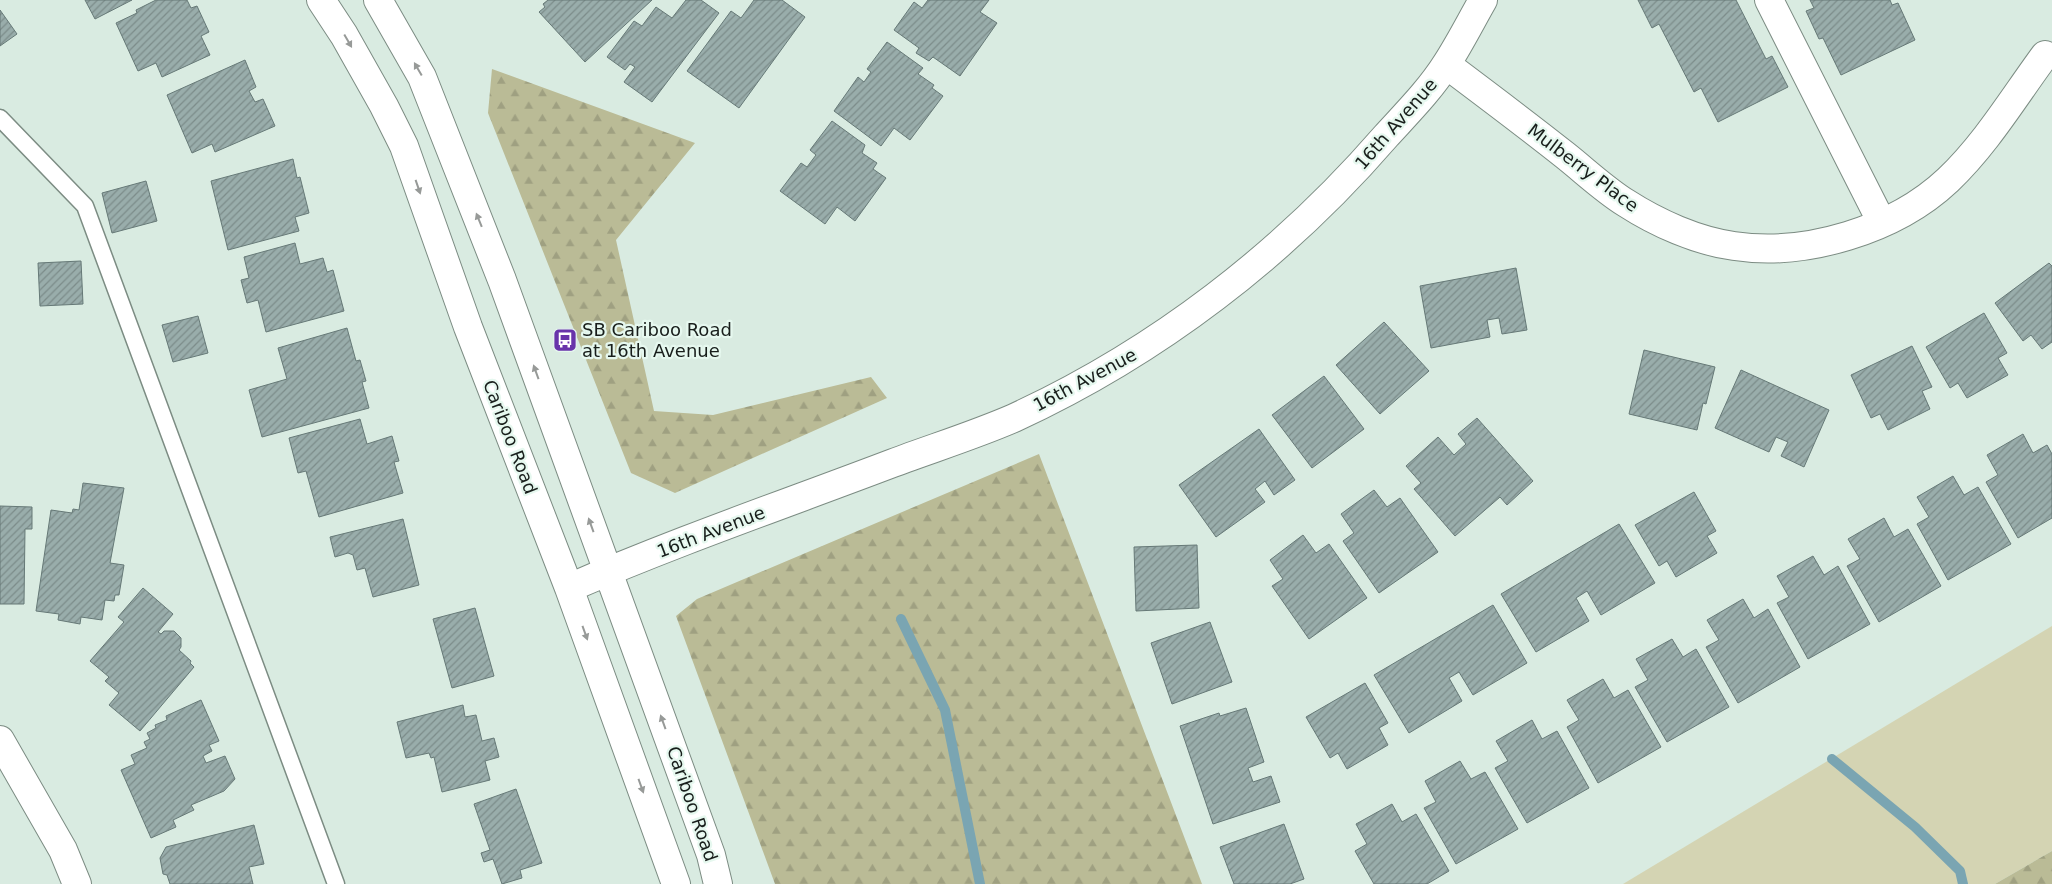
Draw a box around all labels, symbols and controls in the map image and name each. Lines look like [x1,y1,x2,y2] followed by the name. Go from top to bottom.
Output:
[343,34,352,48] one-way arrow
[413,63,422,76] one-way arrow
[1350,74,1441,174] street label: 16th Avenue
[1524,119,1643,216] street label: Mulberry Place
[414,180,422,195] one-way arrow
[474,213,482,227] one-way arrow
[582,319,732,361] place label: SB Cariboo Road at 16th Avenue
[552,327,578,353] bus stop icon: SB Cariboo Road at 16th Avenue
[1030,344,1140,416] street label: 16th Avenue
[532,364,540,379] one-way arrow
[479,377,542,497] street label: Cariboo Road
[654,501,768,562] street label: 16th Avenue
[587,517,595,532] one-way arrow
[582,626,589,641] one-way arrow
[659,714,667,729] one-way arrow
[663,744,722,864] street label: Cariboo Road
[637,779,645,794] one-way arrow

